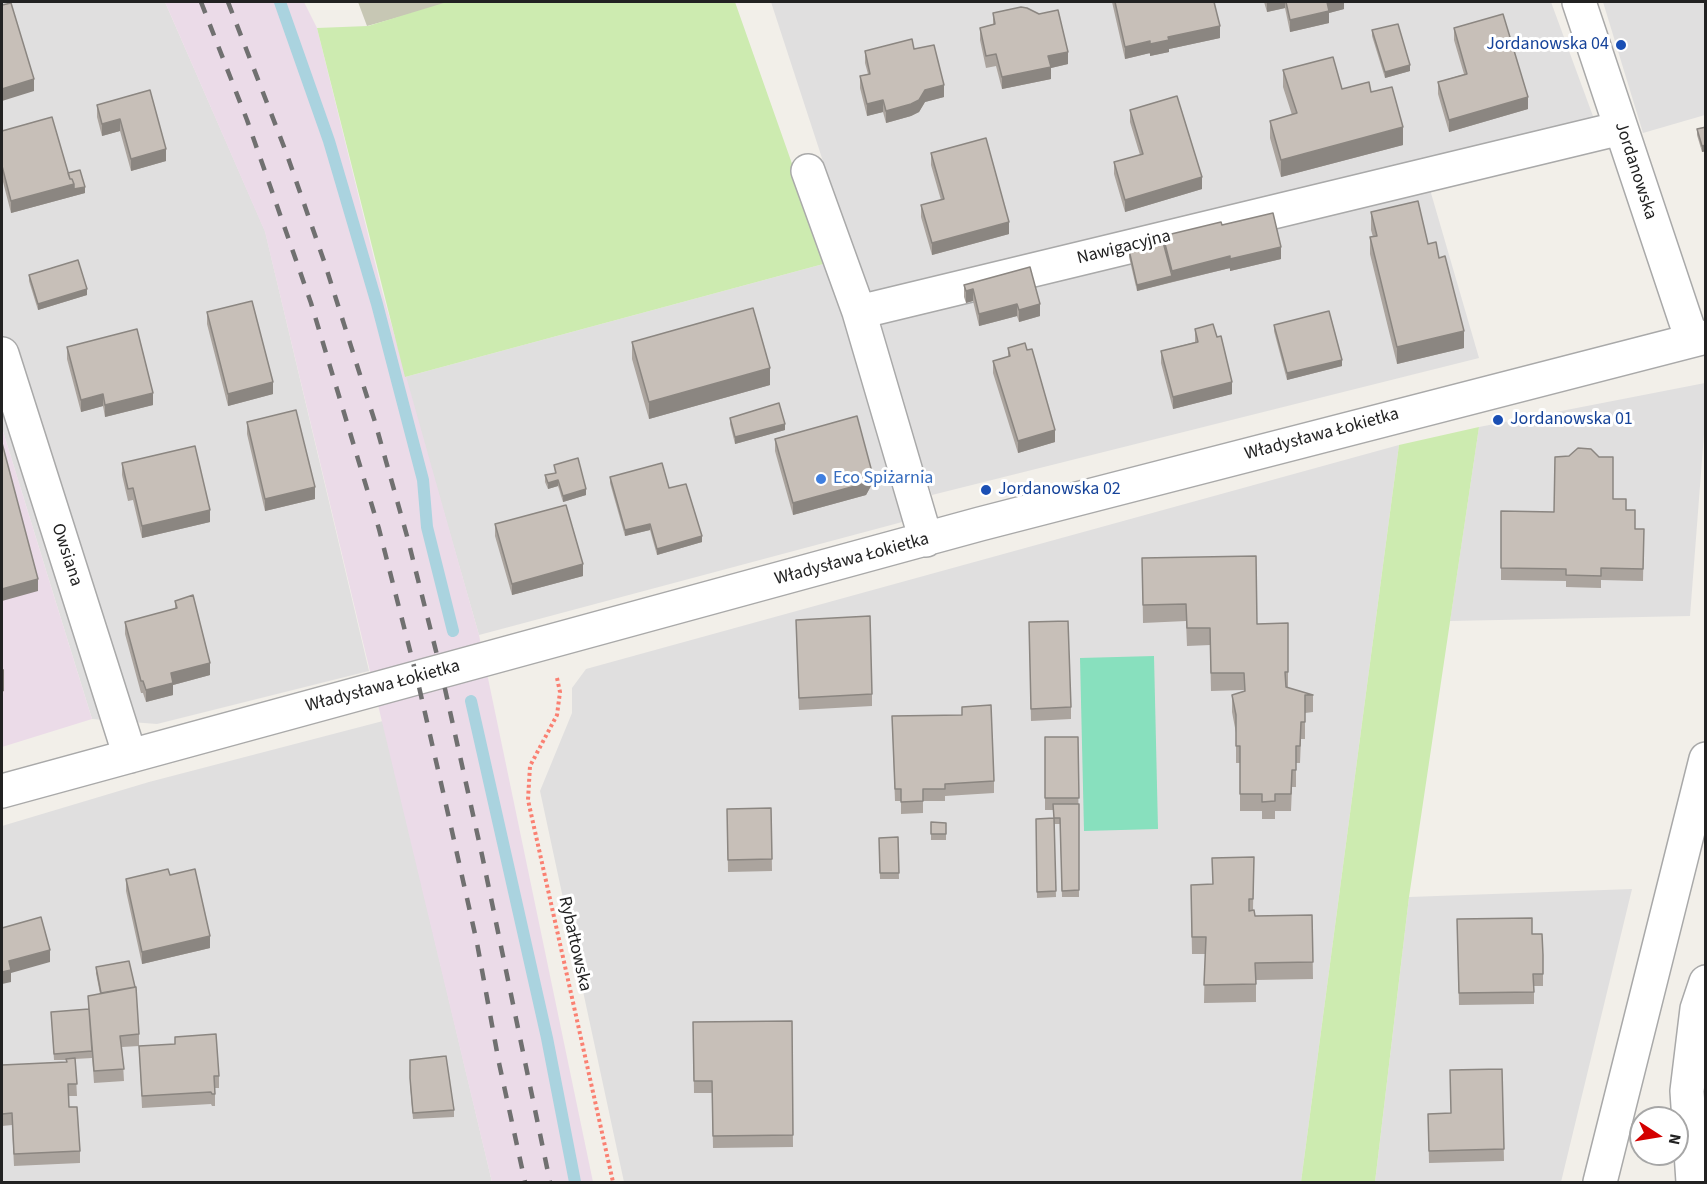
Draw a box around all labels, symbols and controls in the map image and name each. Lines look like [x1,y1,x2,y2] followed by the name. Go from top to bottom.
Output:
[1486,34,1609,56] place label: Jordanowska 04
[1614,38,1628,52] marker: Jordanowska 04
[1609,119,1661,223] street label: Jordanowska
[1075,226,1173,270] street label: Nawigacyjna
[1242,404,1402,466] street label: Władysława Łokietka
[1510,409,1633,431] place label: Jordanowska 01
[1491,413,1505,427] marker: Jordanowska 01
[833,468,933,490] place label: Eco Spiżarnia
[814,472,828,486] marker: Eco Spiżarnia
[998,479,1121,501] place label: Jordanowska 02
[979,483,993,497] marker: Jordanowska 02
[46,521,86,589] street label: Owsiana
[772,529,932,591] street label: Władysława Łokietka
[303,656,463,718] street label: Władysława Łokietka
[553,894,595,994] street label: Rybałtowska
[1629,1106,1689,1166] north arrow
[1663,1132,1687,1147] text: N

